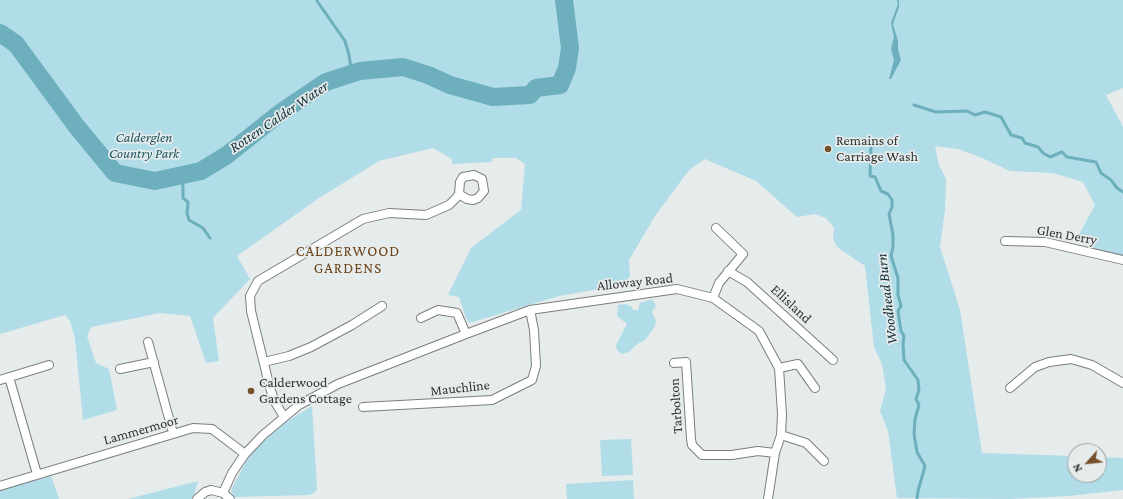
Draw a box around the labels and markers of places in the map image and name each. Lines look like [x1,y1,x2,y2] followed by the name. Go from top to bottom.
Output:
[836,133,918,166] place label: Remains of Carriage Wash
[823,144,833,154] marker: Remains of Carriage Wash
[259,375,352,408] place label: Calderwood Gardens Cottage
[246,386,256,396] marker: Calderwood Gardens Cottage

